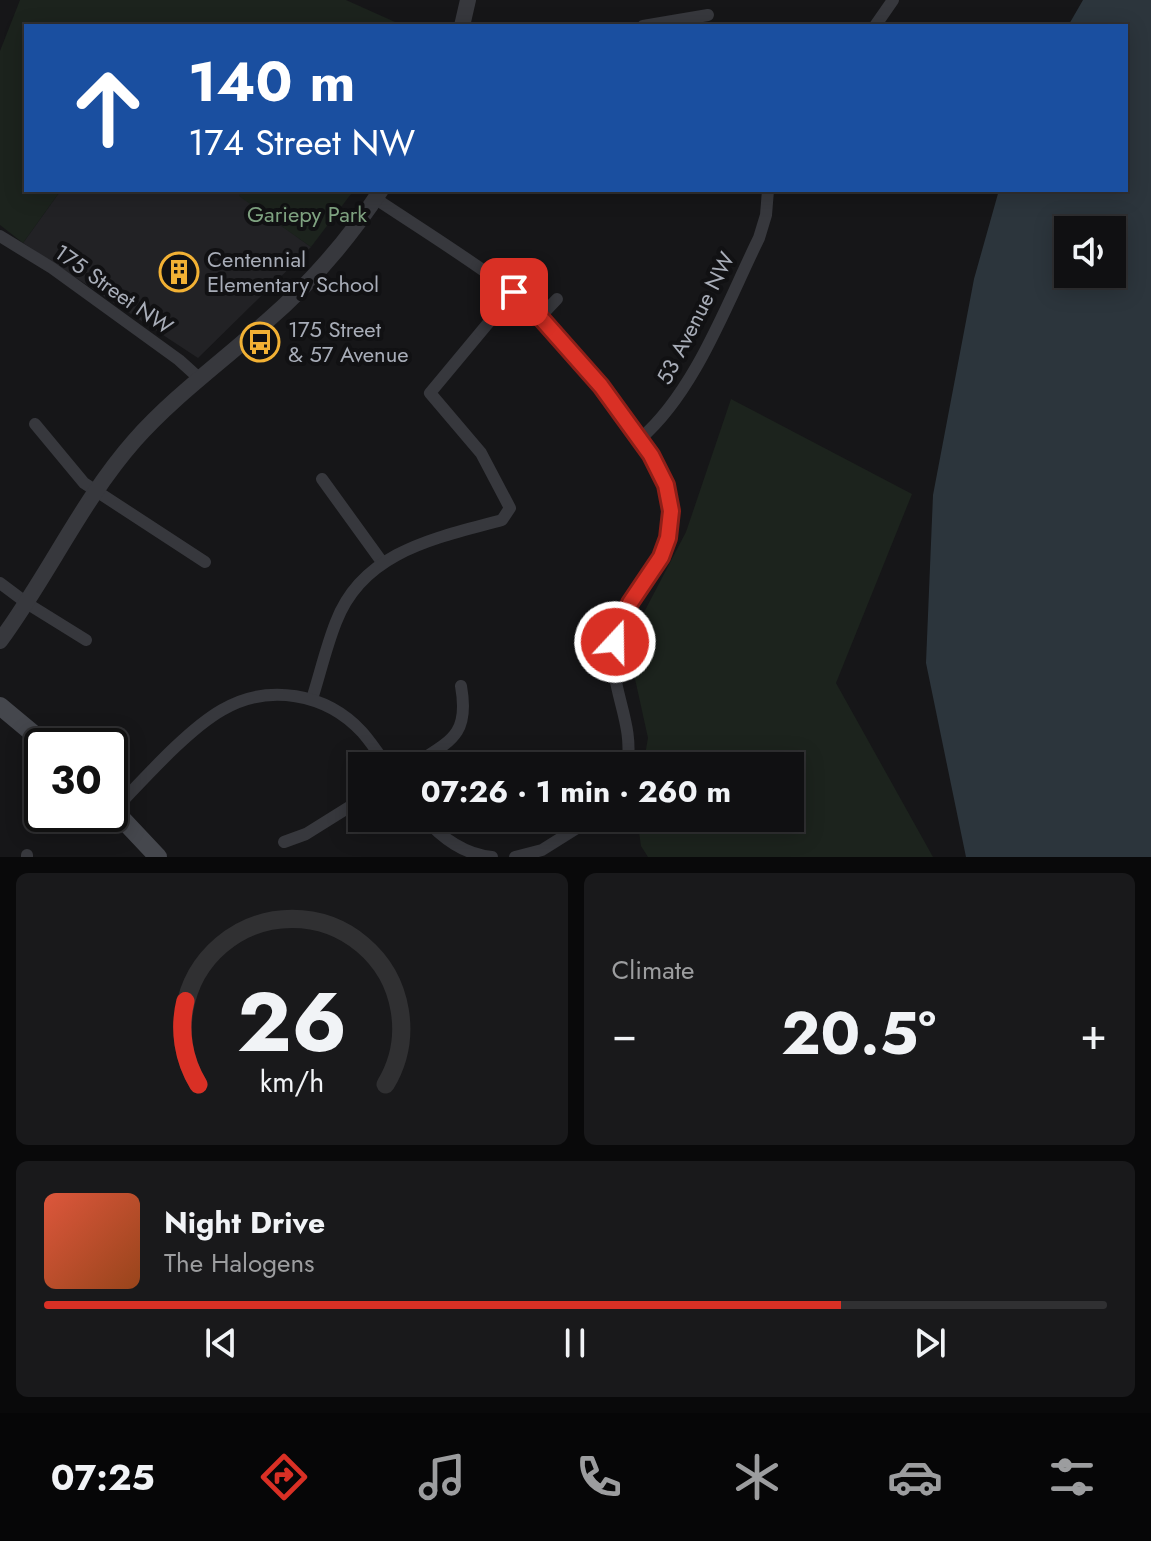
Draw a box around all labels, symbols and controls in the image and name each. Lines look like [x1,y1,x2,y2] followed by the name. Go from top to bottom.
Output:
[188,41,355,122] text: 140 m
[56,56,160,160] icon: ahead
[188,116,415,168] text: 174 Street NW
[247,198,367,230] park label: Gariepy Park
[1054,216,1126,288] map controls
[1054,216,1126,288] button: sound
[48,236,180,342] street label: 175 Street NW
[207,243,379,300] place label: Centennial Elementary School
[648,246,742,390] street label: 53 Avenue NW
[158,251,200,293] building icon: Centennial Elementary School
[480,258,548,326] pin
[492,270,536,314] icon: arrive
[288,313,409,370] place label: 175 Street & 57 Avenue
[239,321,281,363] bus stop icon: 175 Street & 57 Avenue
[573,600,657,684] position arrow
[24,728,128,832] speed limit sign: 30
[421,770,731,813] text: 07:26 · 1 min · 260 m
[612,951,694,989] text: Climate
[237,962,347,1082] text: 26
[781,990,936,1077] text: 20.5°
[612,1002,637,1066] text: −
[1080,1002,1107,1066] text: +
[259,1061,324,1103] text: km/h
[164,1201,325,1244] text: Night Drive
[164,1244,315,1282] text: The Halogens
[199,1321,243,1365] icon: previous
[553,1321,597,1365] icon: pause
[908,1321,952,1365] icon: next
[256,1449,312,1505] icon: directions
[414,1449,470,1505] icon: music
[571,1449,627,1505] icon: phone
[729,1449,785,1505] icon: climate
[887,1449,943,1505] icon: car
[1044,1449,1100,1505] icon: filters
[51,1451,155,1503] text: 07:25

